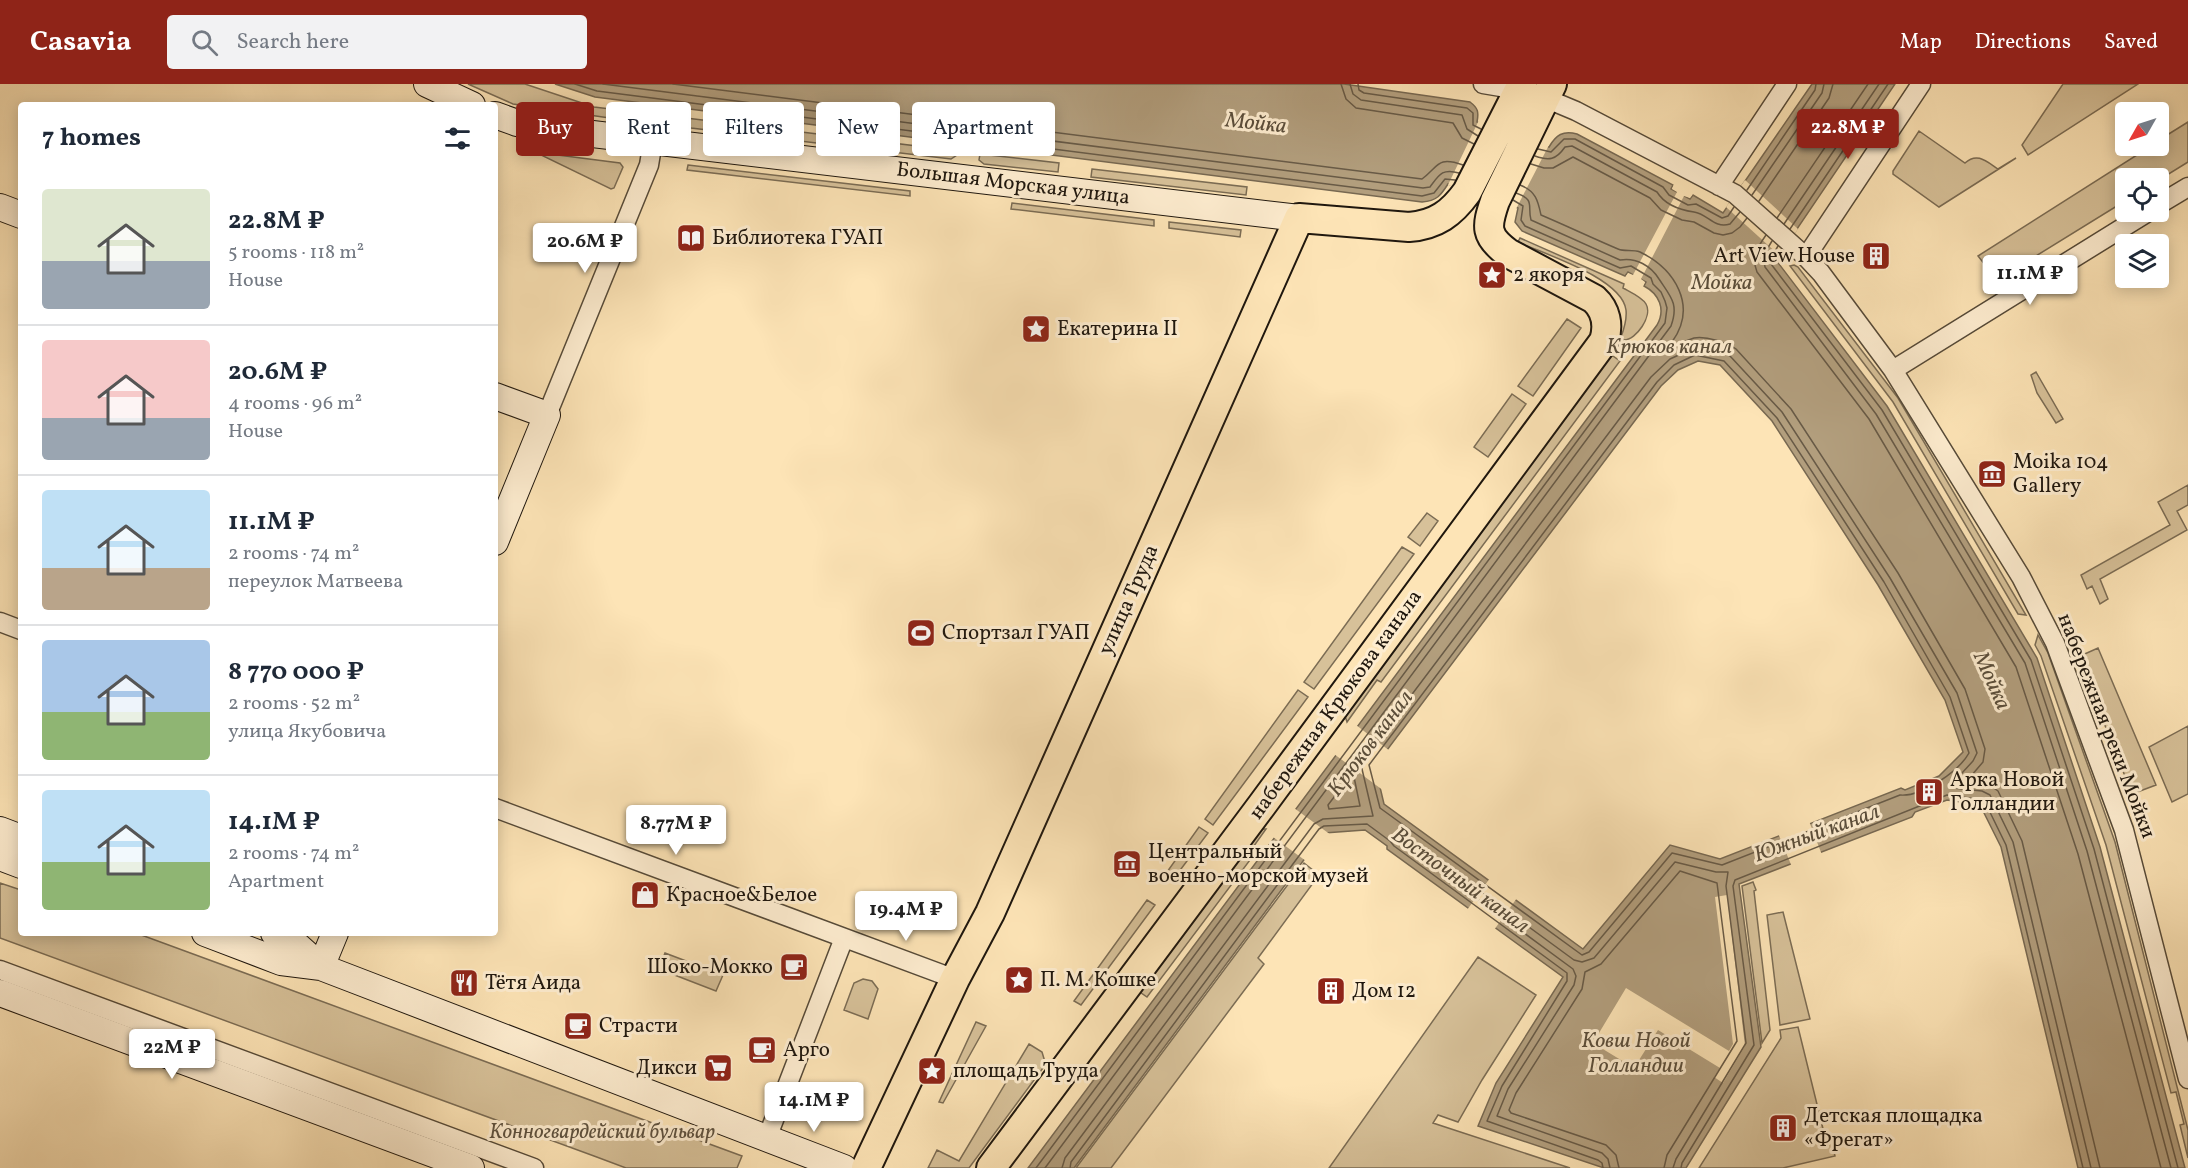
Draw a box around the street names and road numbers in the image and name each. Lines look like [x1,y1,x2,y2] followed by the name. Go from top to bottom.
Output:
[895,155,1131,213] street label: Большая Морская улица
[1092,540,1166,660] street label: улица Труда
[1243,584,1429,826] street label: набережная Крюкова канала
[2050,609,2162,843] street label: набережная реки Мойки

